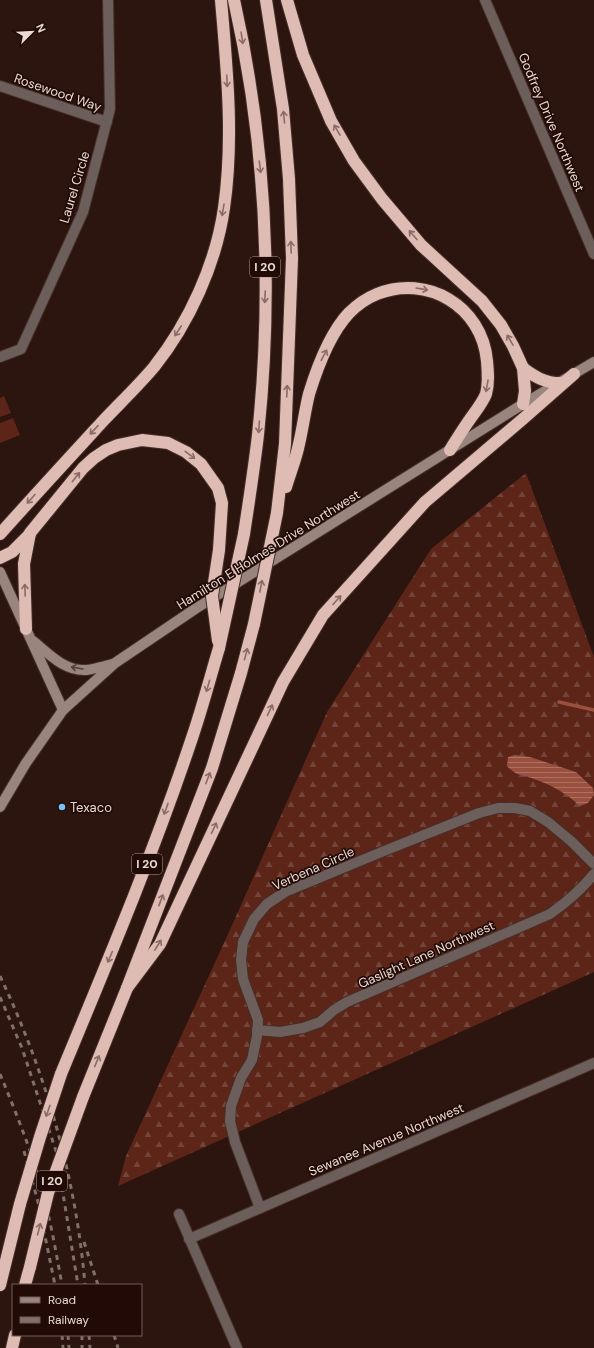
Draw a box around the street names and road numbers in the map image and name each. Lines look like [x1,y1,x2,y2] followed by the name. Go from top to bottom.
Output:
[515,50,589,194] street label: Godfrey Drive Northwest
[12,70,104,115] street label: Rosewood Way
[55,149,93,225] street label: Laurel Circle
[250,257,280,277] road number: I 20
[173,486,363,613] street label: Hamilton E Holmes Drive Northwest
[269,843,357,894] street label: Verbena Circle
[132,854,162,874] road number: I 20
[355,917,497,992] street label: Gaslight Lane Northwest
[306,1099,466,1180] street label: Sewanee Avenue Northwest
[37,1171,67,1191] road number: I 20

